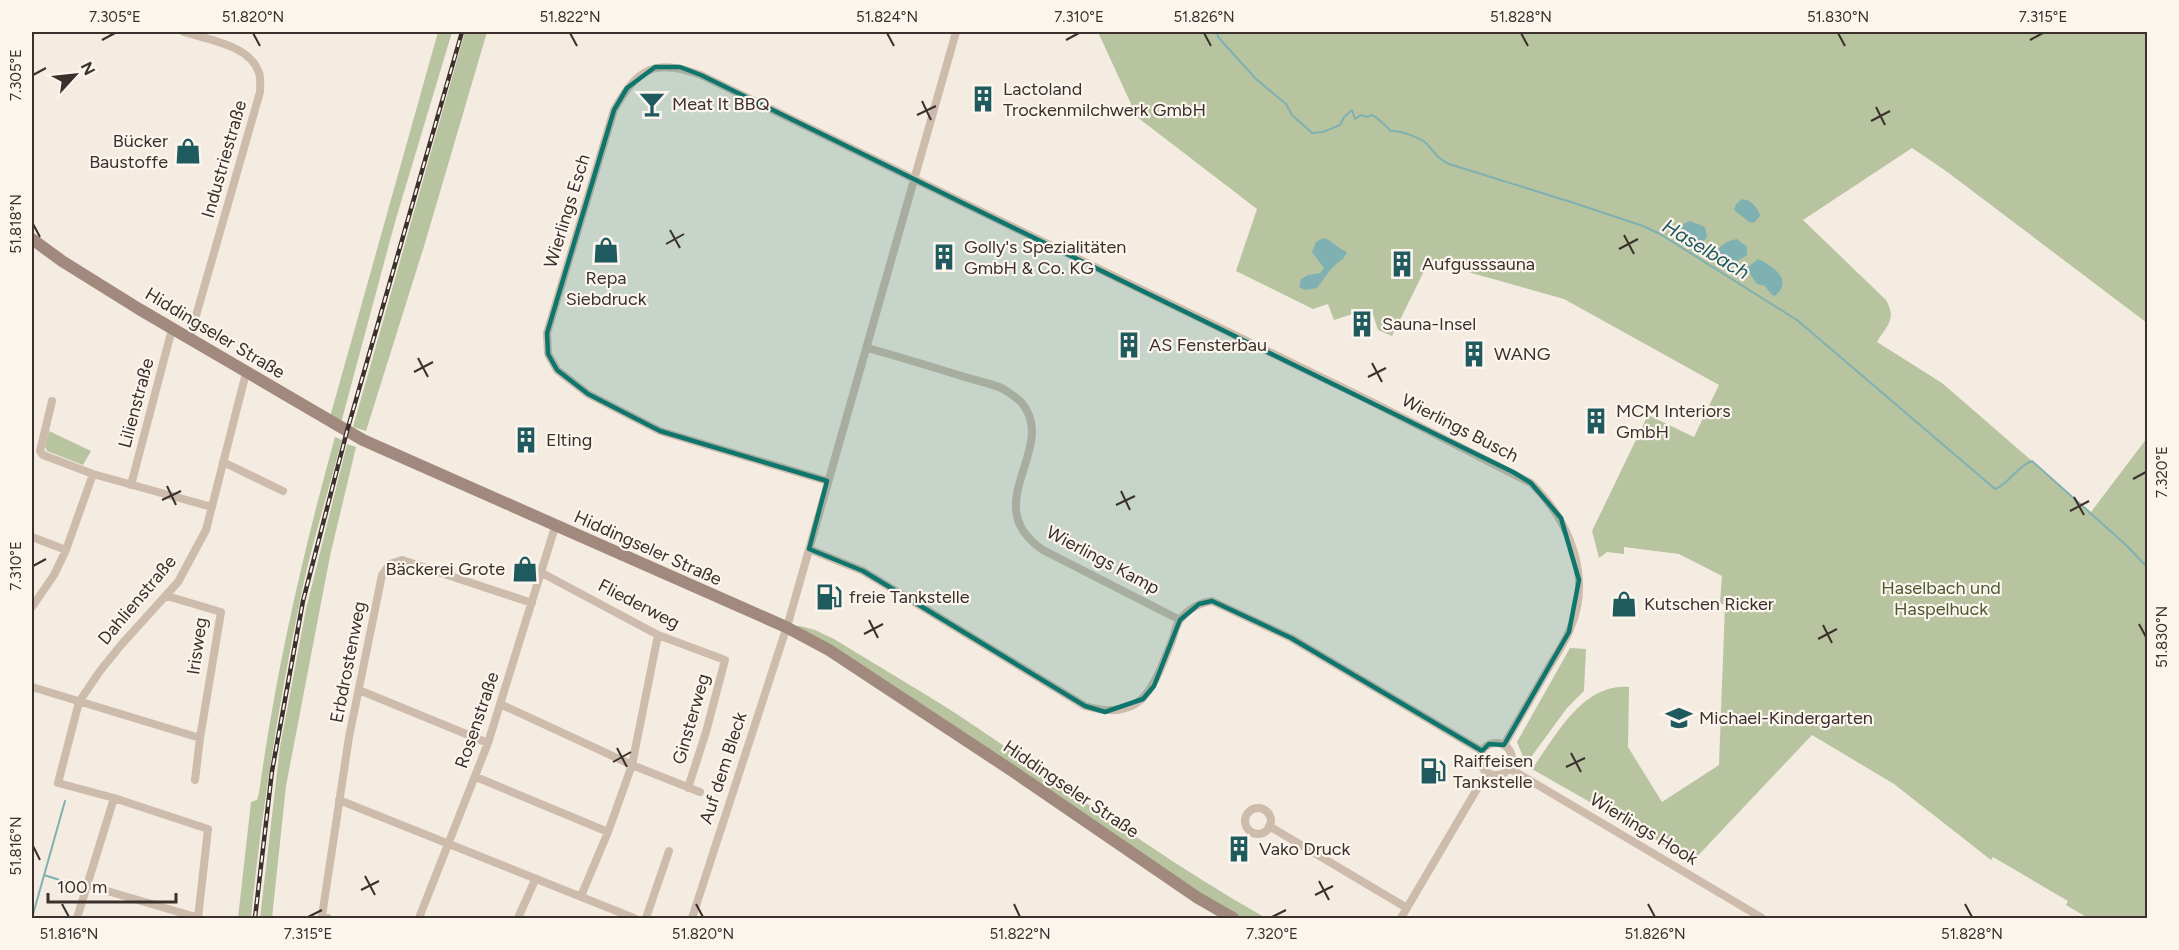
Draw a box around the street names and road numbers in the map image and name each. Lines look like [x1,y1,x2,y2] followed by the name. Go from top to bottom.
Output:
[197,98,251,220] street label: Industriestraße
[539,151,595,271] street label: Wierlings Esch
[141,283,289,384] street label: Hiddingseler Straße
[113,356,159,450] street label: Lilienstraße
[1398,389,1522,467] street label: Wierlings Busch
[571,506,725,590] street label: Hiddingseler Straße
[1043,521,1163,599] street label: Wierlings Kamp
[93,551,181,649] street label: Dahlienstraße
[595,574,683,634] street label: Fliederweg
[325,599,371,725] street label: Erbdrostenweg
[182,616,212,676] street label: Irisweg
[450,669,504,771] street label: Rosenstraße
[668,671,714,767] street label: Ginsterweg
[695,709,752,827] street label: Auf dem Bleck
[999,735,1143,843] street label: Hiddingseler Straße
[1586,788,1702,870] street label: Wierlings Hook

